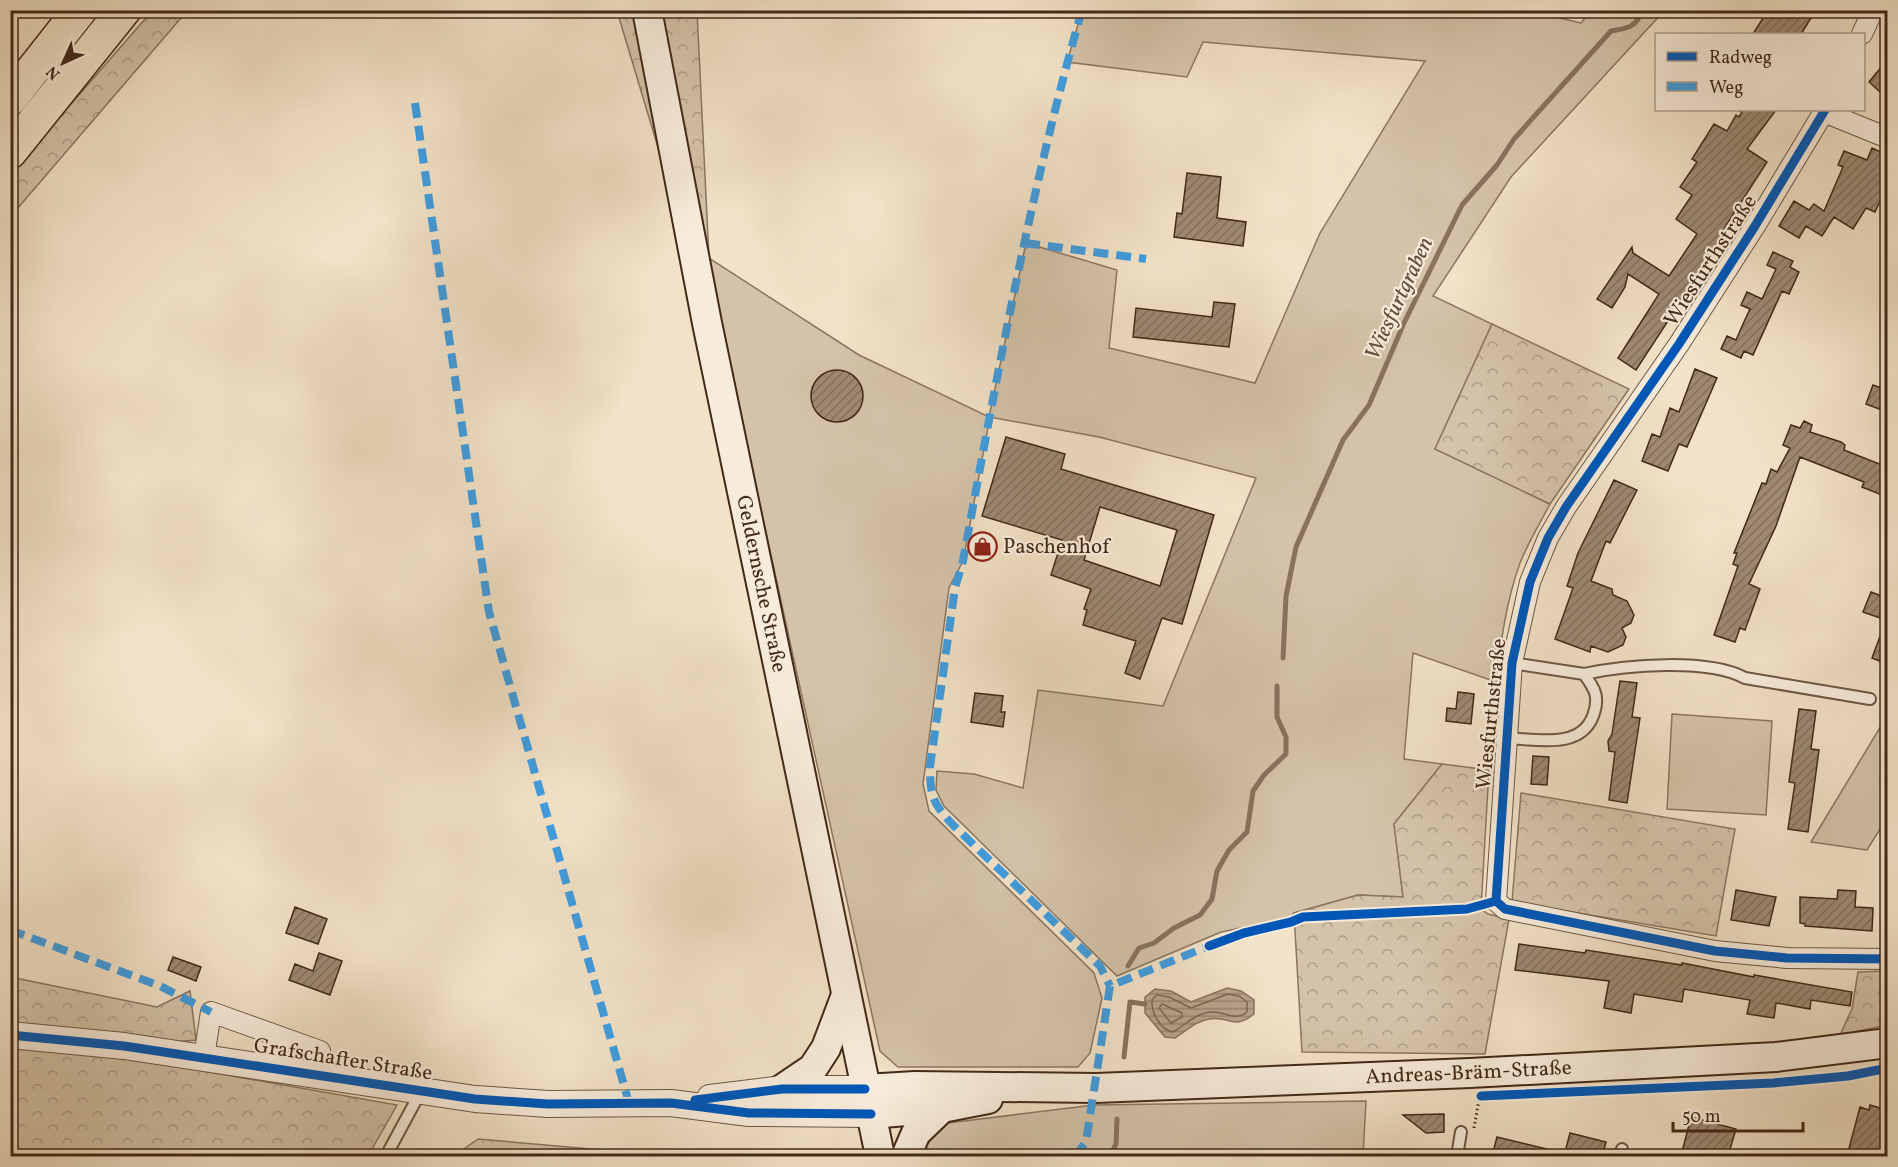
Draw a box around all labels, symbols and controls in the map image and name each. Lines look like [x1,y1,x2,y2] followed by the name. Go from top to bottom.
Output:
[33,33,93,93] north arrow
[1655,33,1865,111] legend
[1709,46,1772,71] text: Radweg
[42,60,66,84] text: N
[1709,76,1743,101] text: Weg
[1658,190,1764,332] street label: Wiesfurthstraße
[1358,233,1442,365] water label: Wiesfurtgraben
[729,493,794,675] street label: Geldernsche Straße
[966,531,998,563] shop icon: Paschenhof
[1003,533,1111,562] place label: Paschenhof
[1470,637,1514,791] street label: Wiesfurthstraße
[252,1032,434,1088] street label: Grafschafter Straße
[1365,1053,1572,1092] street label: Andreas-Bräm-Straße
[1673,1095,1804,1133] scale bar
[1682,1105,1721,1130] text: 50 m

